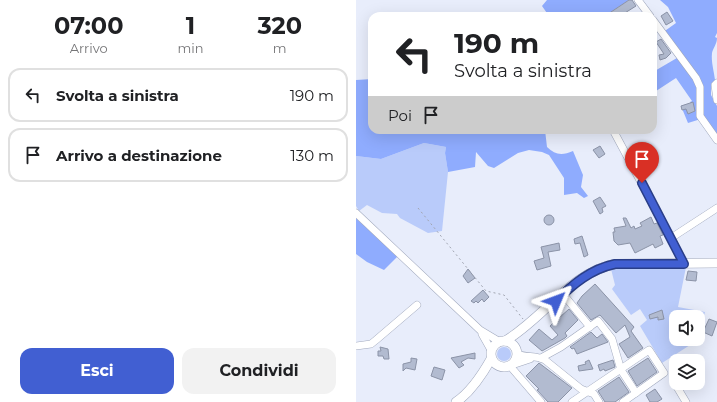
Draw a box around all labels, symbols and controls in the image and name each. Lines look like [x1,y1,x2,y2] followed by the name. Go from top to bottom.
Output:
[54,11,123,40] text: 07:00
[186,11,195,40] text: 1
[257,11,302,40] text: 320
[454,26,539,60] text: 190 m
[388,28,440,80] icon: left
[70,40,108,56] text: Arrivo
[177,40,204,56] text: min
[273,40,287,56] text: m
[454,60,592,82] text: Svolta a sinistra
[22,84,44,106] icon: left
[56,86,179,105] text: Svolta a sinistra
[290,86,334,105] text: 190 m
[420,104,442,126] icon: arrive
[388,106,412,125] text: Poi
[625,142,659,183] pin
[22,144,44,166] icon: arrive
[56,146,222,165] text: Arrivo a destinazione
[290,146,334,165] text: 130 m
[631,148,653,170] icon: arrive
[535,280,577,322] position arrow
[669,310,705,390] map controls
[669,310,705,346] button: sound
[20,348,174,394] button: Esci
[182,348,336,394] button: Condividi
[669,354,705,390] button: layers

